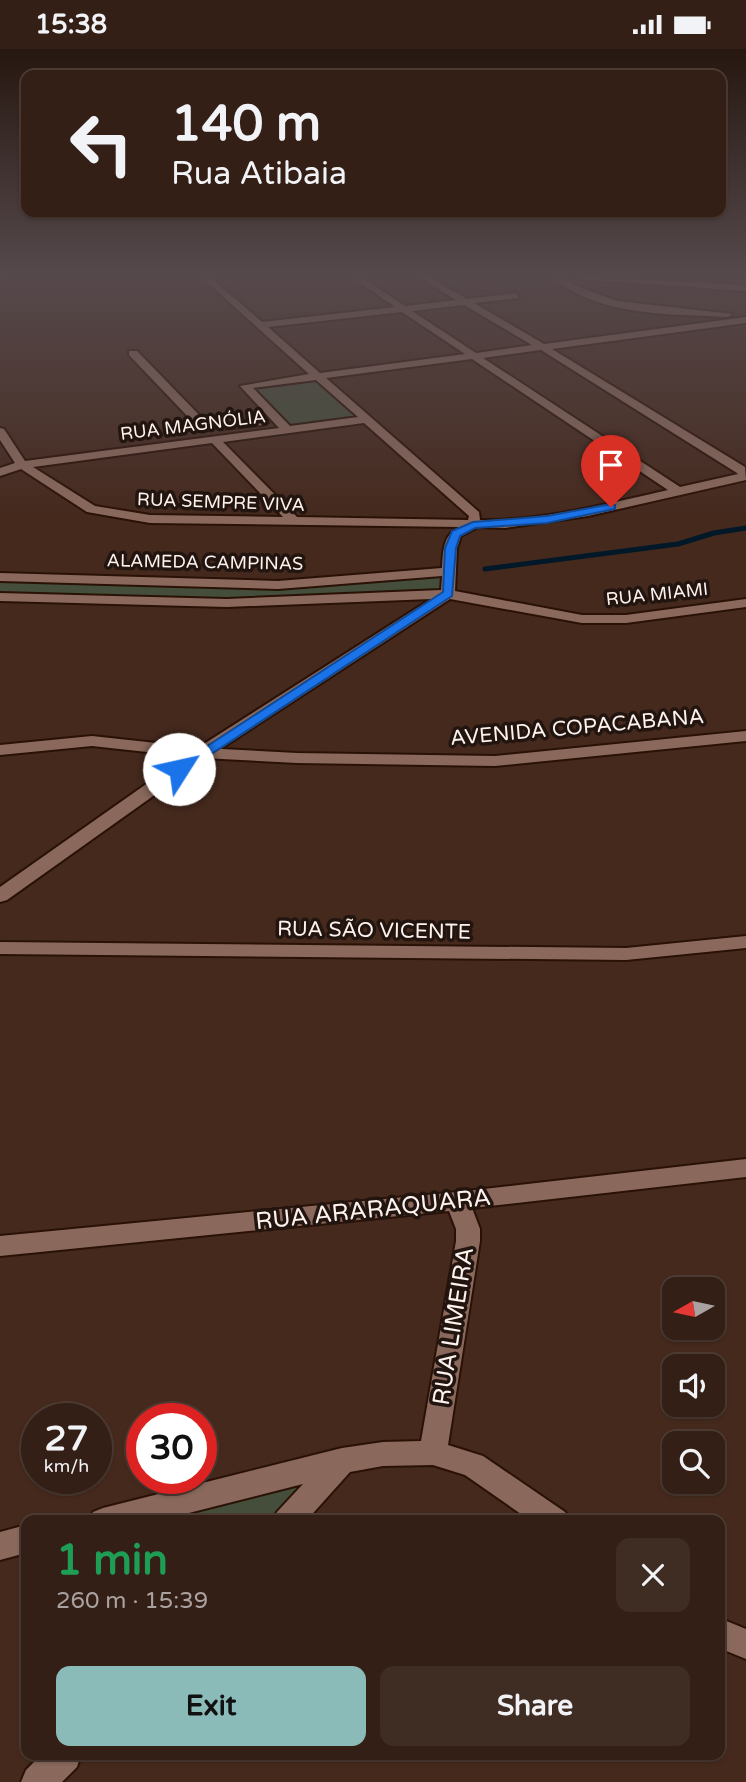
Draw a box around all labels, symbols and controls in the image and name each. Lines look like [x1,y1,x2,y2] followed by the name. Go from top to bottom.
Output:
[35,9,107,40] text: 15:38
[171,95,321,154] text: 140 m
[56,98,147,189] icon: left
[171,155,347,193] text: Rua Atibaia
[119,405,267,445] street label: RUA MAGNÓLIA
[581,435,641,507] pin
[592,446,630,484] icon: arrive
[137,488,305,516] street label: RUA SEMPRE VIVA
[107,549,303,575] street label: ALAMEDA CAMPINAS
[605,578,709,610] street label: RUA MIAMI
[449,704,705,751] street label: AVENIDA COPACABANA
[142,732,216,806] position arrow
[277,916,471,945] street label: RUA SÃO VICENTE
[254,1183,492,1236] street label: RUA ARARAQUARA
[427,1245,480,1407] street label: RUA LIMEIRA
[662,1277,724,1341] north arrow
[662,1277,725,1494] map controls
[662,1354,725,1417] button: sound
[126,1403,217,1494] speed limit sign: 30
[45,1418,88,1460] text: 27
[662,1431,725,1494] button: search
[44,1455,89,1477] text: km/h
[56,1535,168,1586] text: 1 min
[616,1538,690,1612] button: close
[56,1587,208,1615] text: 260 m · 15:39
[56,1666,366,1746] button: Exit
[380,1666,690,1746] button: Share

